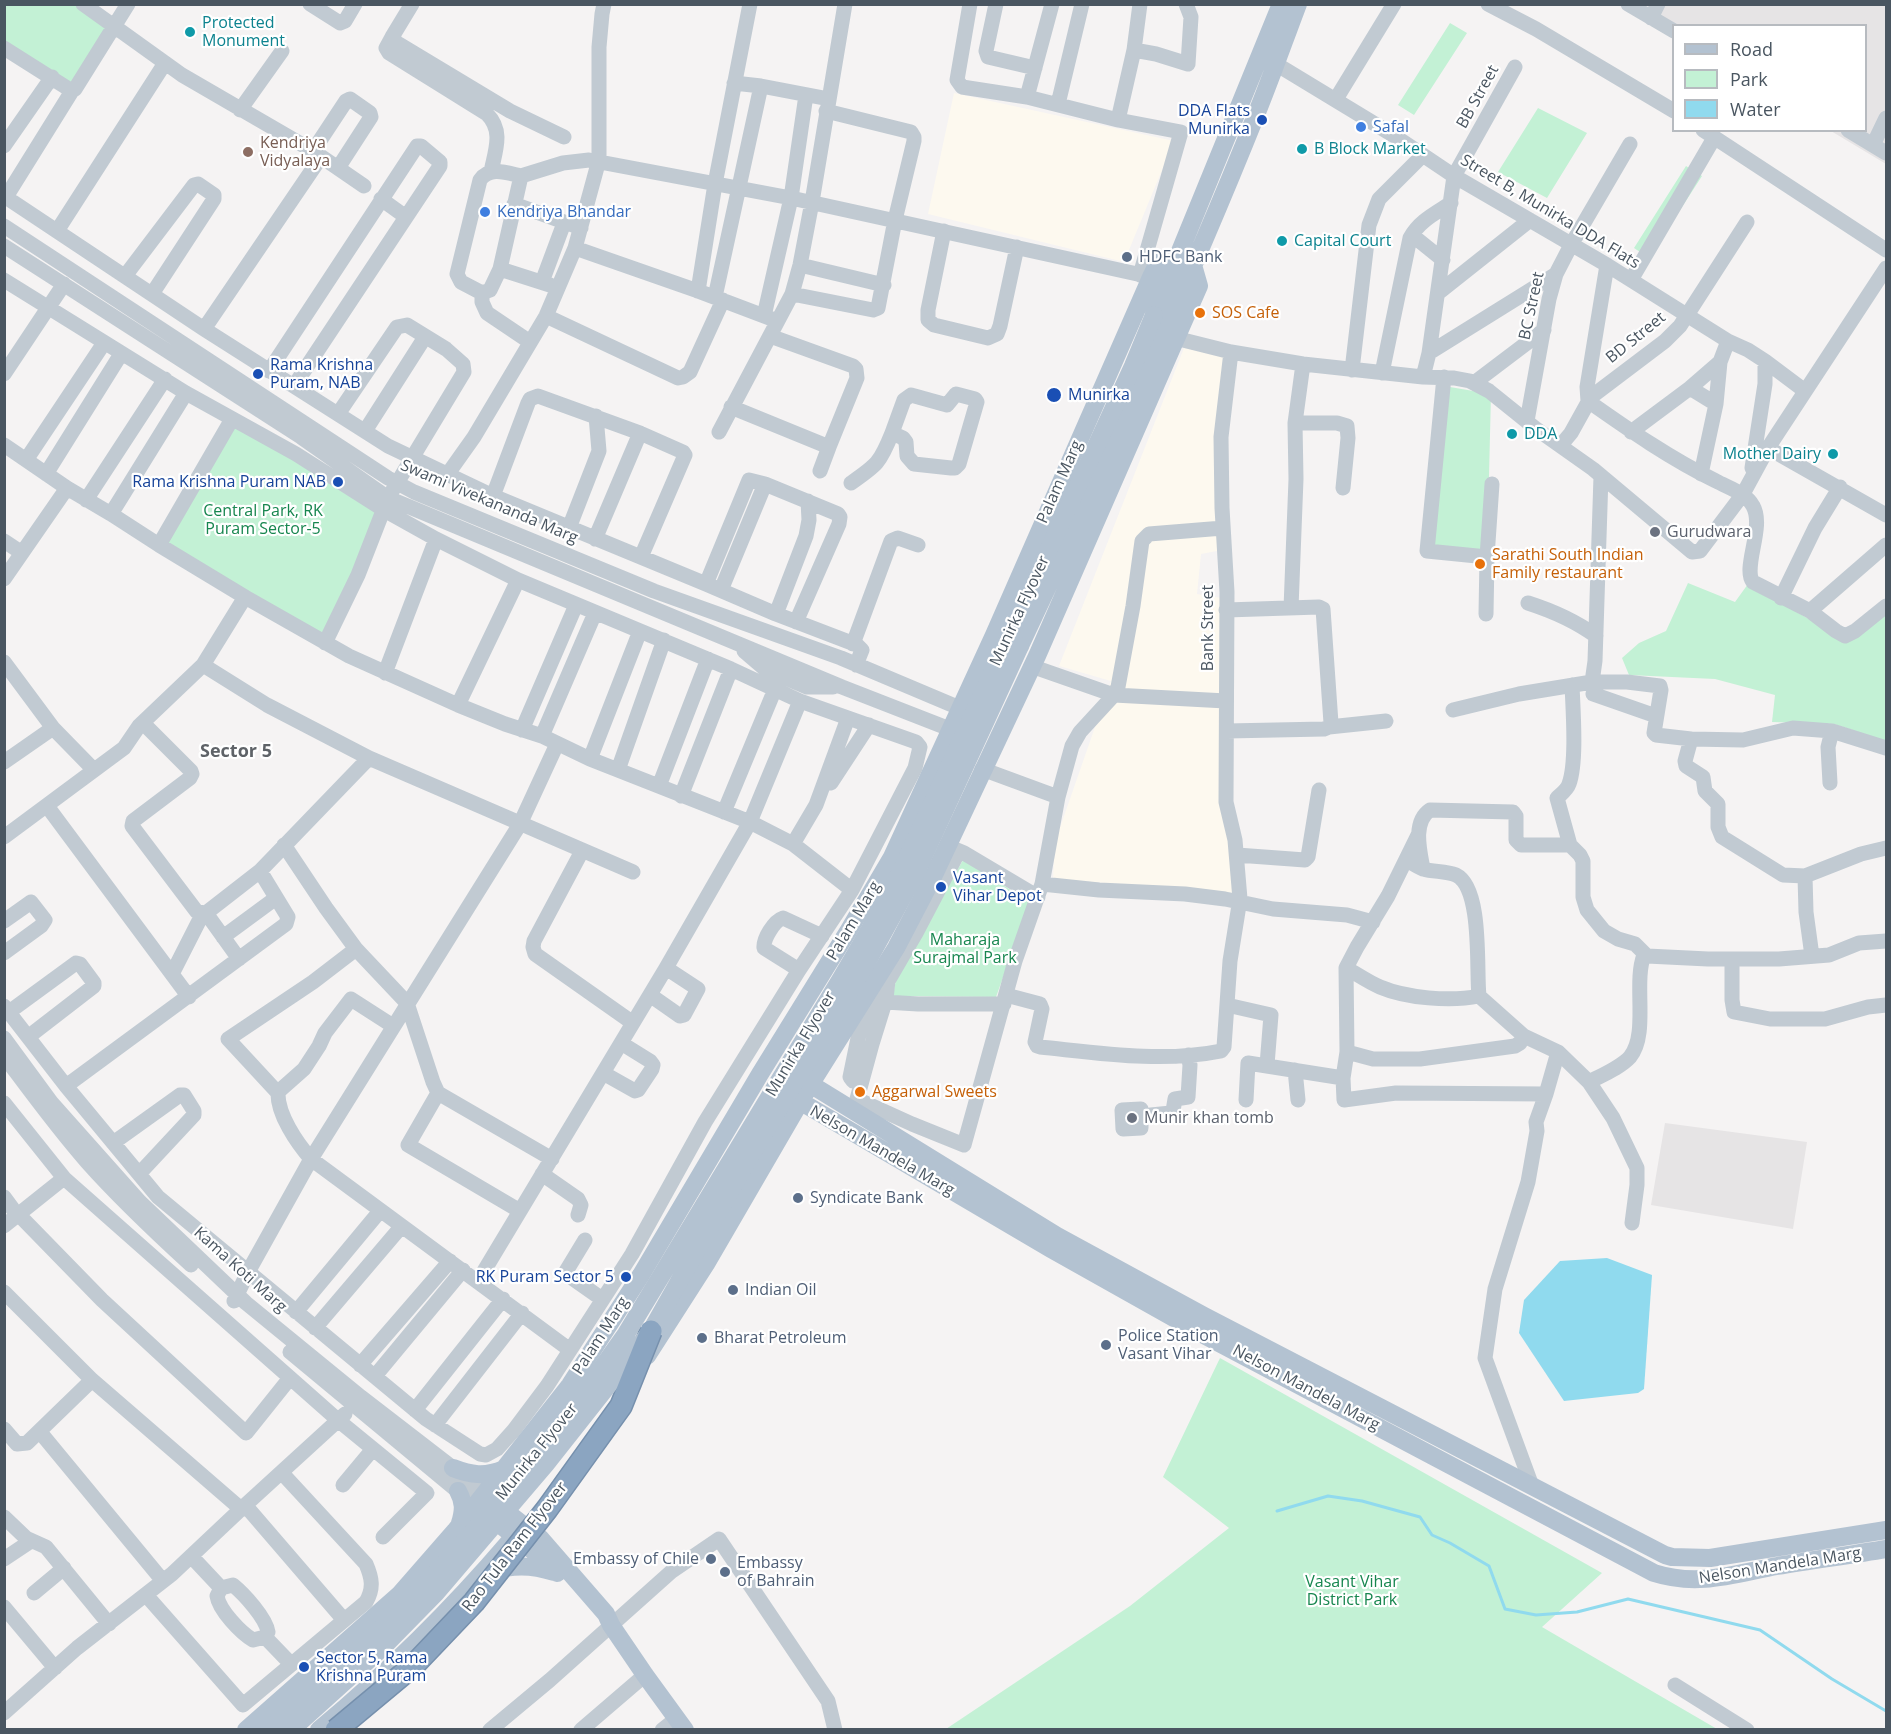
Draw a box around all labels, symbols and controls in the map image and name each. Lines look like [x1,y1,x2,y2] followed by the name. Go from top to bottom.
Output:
[202,13,285,51] place label: Protected Monument
[1672,24,1867,132] legend
[183,25,197,39] marker: Protected Monument
[1730,37,1773,61] text: Road
[1453,62,1503,132] street label: BB Street
[1730,67,1768,91] text: Park
[1730,97,1781,121] text: Water
[1178,101,1250,139] place label: DDA Flats Munirka
[1255,113,1269,127] marker: DDA Flats Munirka
[1373,117,1409,137] place label: Safal
[1354,120,1368,134] marker: Safal
[260,133,330,171] place label: Kendriya Vidyalaya
[1314,139,1426,159] place label: B Block Market
[1295,142,1309,156] marker: B Block Market
[241,145,255,159] marker: Kendriya Vidyalaya
[1457,151,1643,273] street label: Street B, Munirka DDA Flats
[497,202,631,222] place label: Kendriya Bhandar
[478,205,492,219] marker: Kendriya Bhandar
[1294,231,1391,251] place label: Capital Court
[1275,234,1289,248] marker: Capital Court
[1139,247,1222,267] place label: HDFC Bank
[1120,250,1134,264] marker: HDFC Bank
[1515,270,1549,342] street label: BC Street
[1212,303,1279,323] place label: SOS Cafe
[1193,306,1207,320] marker: SOS Cafe
[1602,308,1670,368] street label: BD Street
[270,355,373,393] place label: Rama Krishna Puram, NAB
[251,367,265,381] marker: Rama Krishna Puram, NAB
[1068,385,1130,405] place label: Munirka
[1045,386,1063,404] marker: Munirka
[1524,424,1557,444] place label: DDA
[1505,427,1519,441] marker: DDA
[1033,437,1087,527] street label: Palam Marg
[1723,444,1821,464] place label: Mother Dairy
[1826,447,1840,461] marker: Mother Dairy
[397,456,581,548] street label: Swami Vivekananda Marg
[132,472,326,492] place label: Rama Krishna Puram NAB
[331,475,345,489] marker: Rama Krishna Puram NAB
[203,501,323,539] park label: Central Park, RK Puram Sector-5
[1667,522,1751,542] place label: Gurudwara
[1648,525,1662,539] marker: Gurudwara
[1492,545,1643,583] place label: Sarathi South Indian Family restaurant
[986,553,1054,669] street label: Munirka Flyover
[1473,557,1487,571] marker: Sarathi South Indian Family restaurant
[1198,585,1218,671] street label: Bank Street
[200,741,272,763] district label: Sector 5
[953,868,1042,906] place label: Vasant Vihar Depot
[823,878,885,964] street label: Palam Marg
[934,880,948,894] marker: Vasant Vihar Depot
[913,930,1017,968] park label: Maharaja Surajmal Park
[762,988,840,1100] street label: Munirka Flyover
[872,1082,997,1102] place label: Aggarwal Sweets
[853,1085,867,1099] marker: Aggarwal Sweets
[806,1102,958,1200] street label: Nelson Mandela Marg
[1144,1108,1274,1128] place label: Munir khan tomb
[1125,1111,1139,1125] marker: Munir khan tomb
[810,1188,923,1208] place label: Syndicate Bank
[791,1191,805,1205] marker: Syndicate Bank
[190,1223,290,1317] street label: Kama Koti Marg
[476,1267,614,1287] place label: RK Puram Sector 5
[619,1270,633,1284] marker: RK Puram Sector 5
[745,1280,816,1300] place label: Indian Oil
[726,1283,740,1297] marker: Indian Oil
[569,1293,633,1379] street label: Palam Marg
[1118,1326,1219,1364] place label: Police Station Vasant Vihar
[714,1328,846,1348] place label: Bharat Petroleum
[695,1331,709,1345] marker: Bharat Petroleum
[1099,1338,1113,1352] marker: Police Station Vasant Vihar
[1229,1341,1383,1435] street label: Nelson Mandela Marg
[492,1400,582,1504] street label: Munirka Flyover
[458,1478,572,1616] street label: Rao Tula Ram Flyover
[1698,1544,1862,1588] street label: Nelson Mandela Marg
[573,1549,699,1569] place label: Embassy of Chile
[704,1552,718,1566] marker: Embassy of Chile
[737,1553,814,1591] place label: Embassy of Bahrain
[718,1565,732,1579] marker: Embassy of Bahrain
[1305,1572,1399,1610] park label: Vasant Vihar District Park
[316,1648,427,1686] place label: Sector 5, Rama Krishna Puram
[297,1660,311,1674] marker: Sector 5, Rama Krishna Puram

